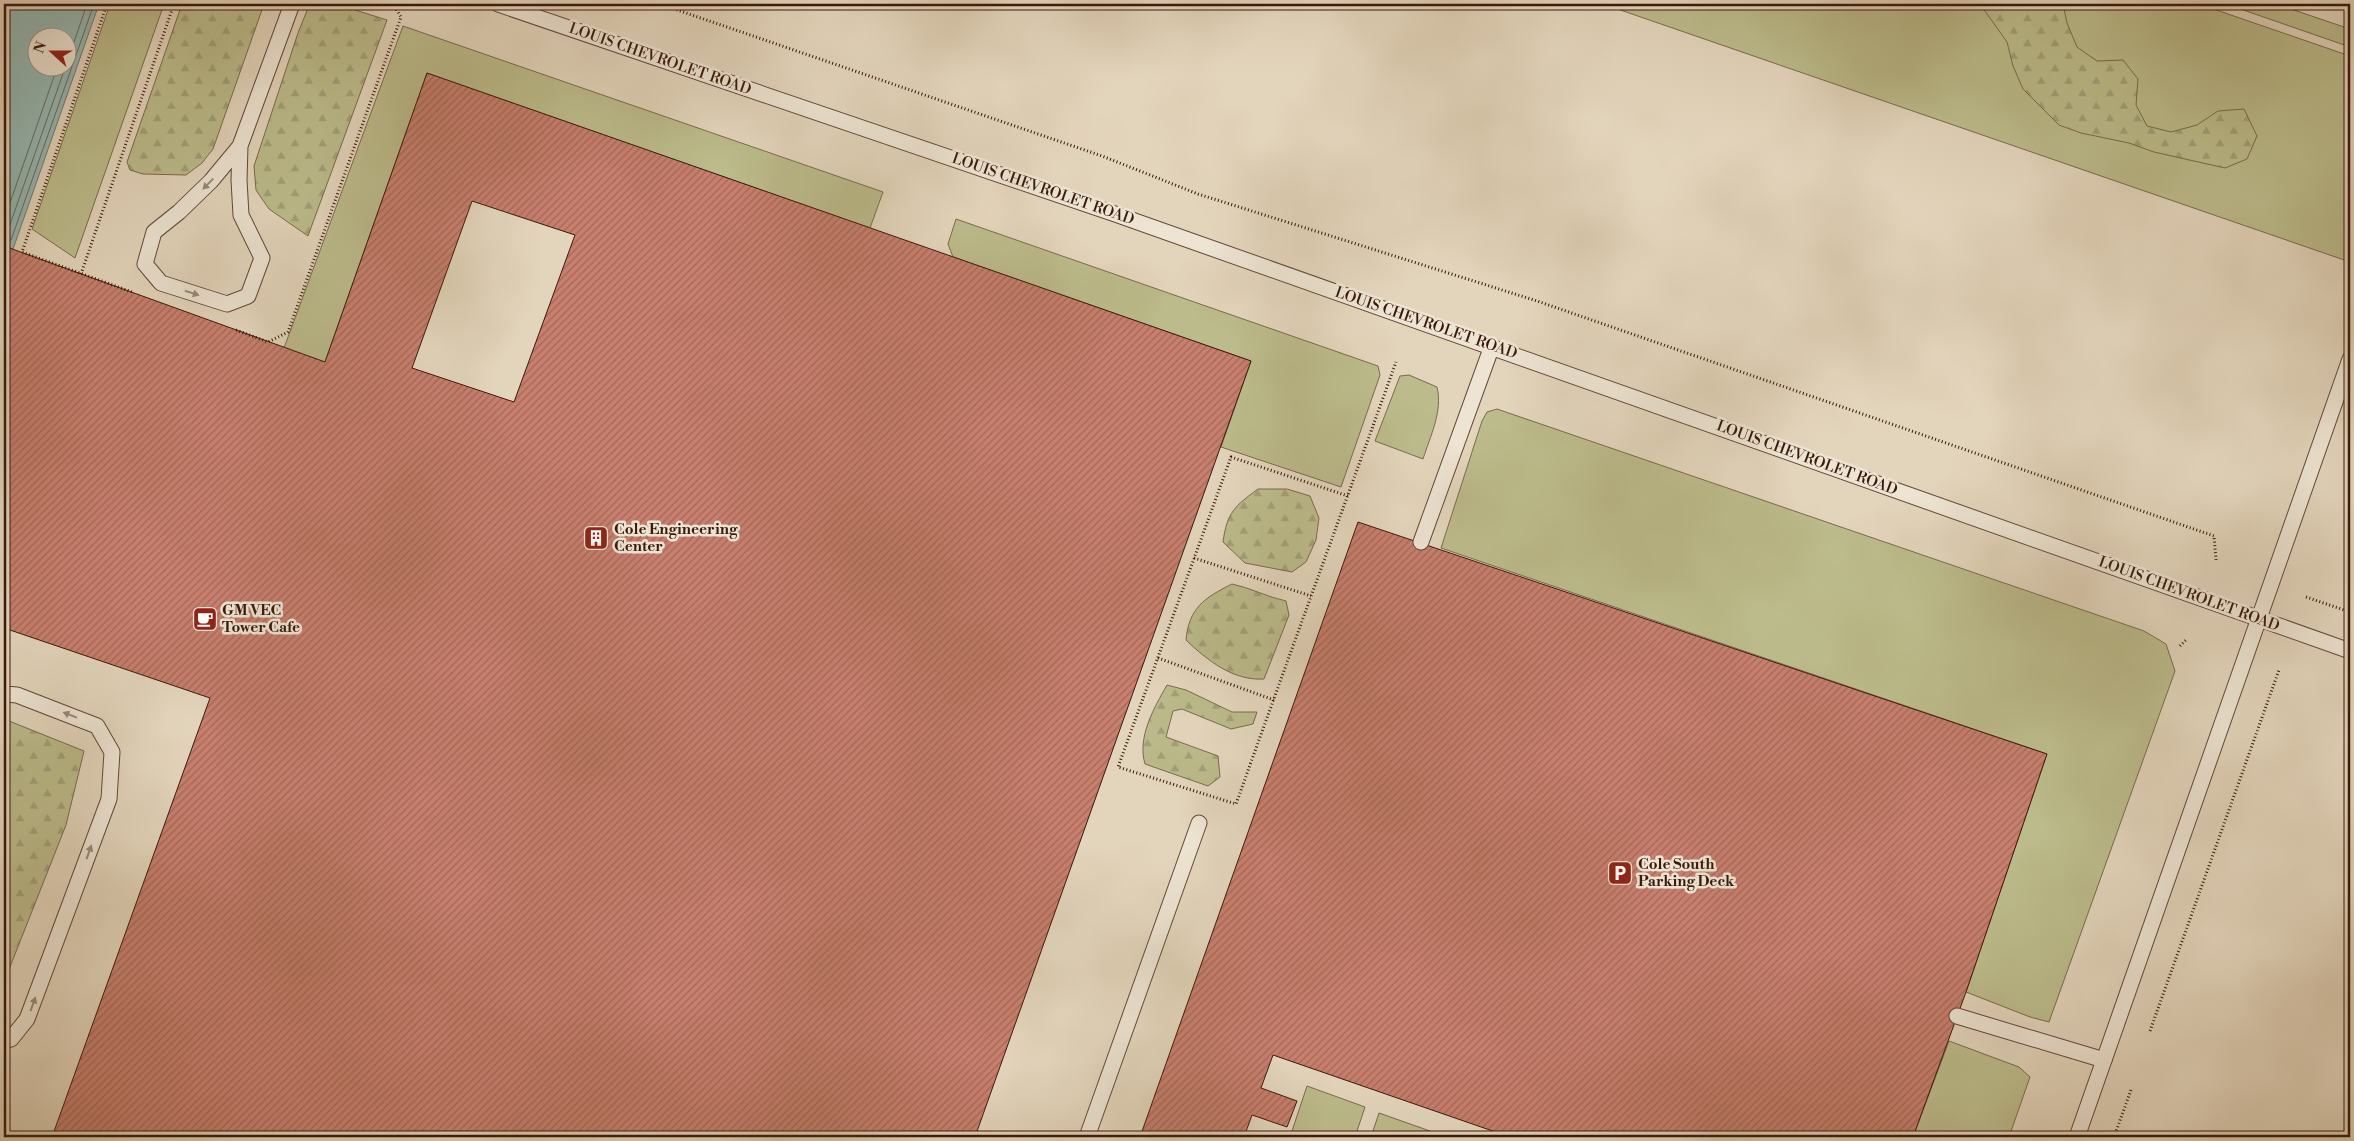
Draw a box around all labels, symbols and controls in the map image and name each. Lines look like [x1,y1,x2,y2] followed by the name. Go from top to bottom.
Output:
[566,19,754,99] street label: LOUIS CHEVROLET ROAD
[28,28,78,78] north arrow
[30,39,51,56] text: N
[949,149,1137,229] street label: LOUIS CHEVROLET ROAD
[202,177,214,189] one-way arrow
[1332,283,1520,363] street label: LOUIS CHEVROLET ROAD
[184,289,199,297] one-way arrow
[1714,416,1900,500] street label: LOUIS CHEVROLET ROAD
[614,520,738,556] place label: Cole Engineering Center
[583,525,609,551] building icon: Cole Engineering Center
[2096,552,2282,636] street label: LOUIS CHEVROLET ROAD
[222,601,300,637] place label: GM VEC Tower Cafe
[192,606,218,632] cafe icon: GM VEC Tower Cafe
[63,711,77,719] one-way arrow
[85,844,93,859] one-way arrow
[1638,855,1735,891] place label: Cole South Parking Deck
[1607,860,1633,886] parking icon: Cole South Parking Deck
[29,997,37,1011] one-way arrow

